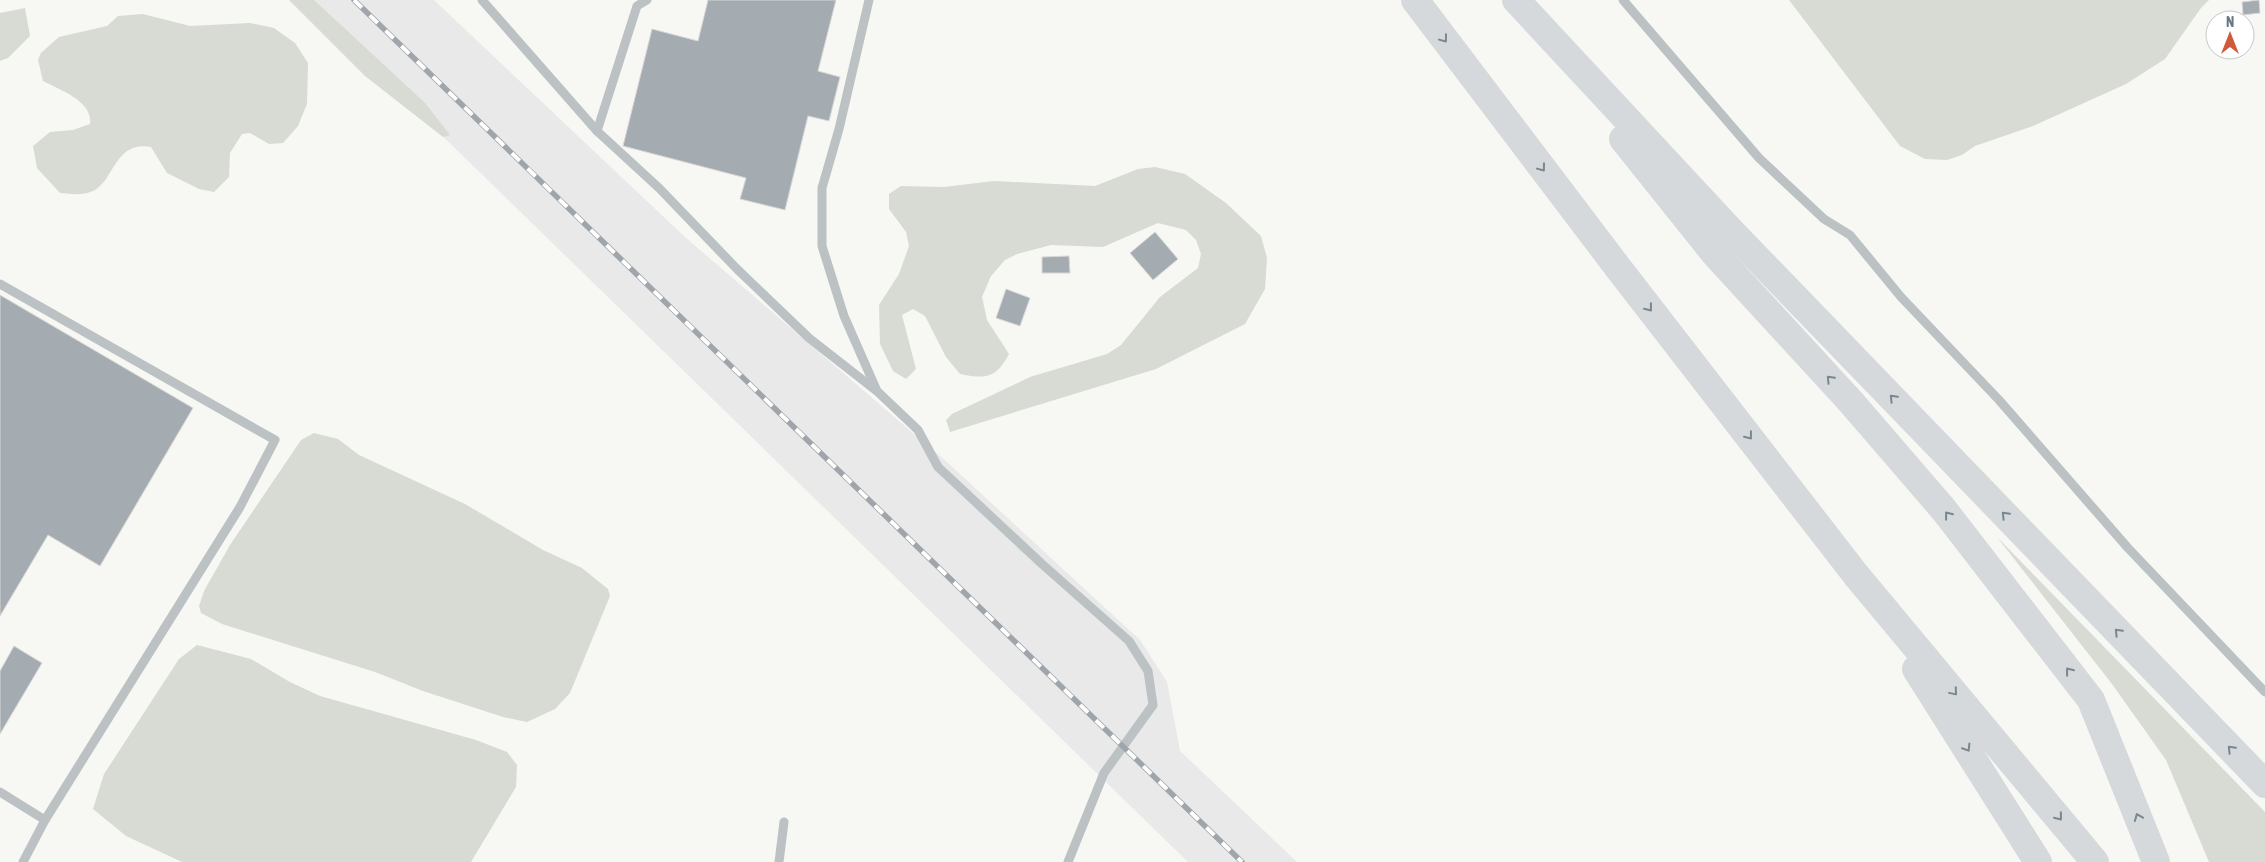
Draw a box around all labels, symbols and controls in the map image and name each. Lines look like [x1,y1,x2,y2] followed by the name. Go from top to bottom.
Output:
[2205,10,2255,60] north arrow
[2226,14,2234,30] text: N
[1439,33,1447,42] one-way arrow
[1537,162,1545,171] one-way arrow
[1643,302,1652,312] one-way arrow
[1827,375,1836,384] one-way arrow
[1889,395,1898,404] one-way arrow
[1743,430,1751,439] one-way arrow
[1945,512,1953,521] one-way arrow
[2002,512,2011,521] one-way arrow
[2115,629,2124,638] one-way arrow
[2066,668,2074,677] one-way arrow
[1949,687,1958,696] one-way arrow
[1960,743,1970,752] one-way arrow
[2228,746,2237,755] one-way arrow
[2053,811,2061,820] one-way arrow
[2134,813,2144,822] one-way arrow

